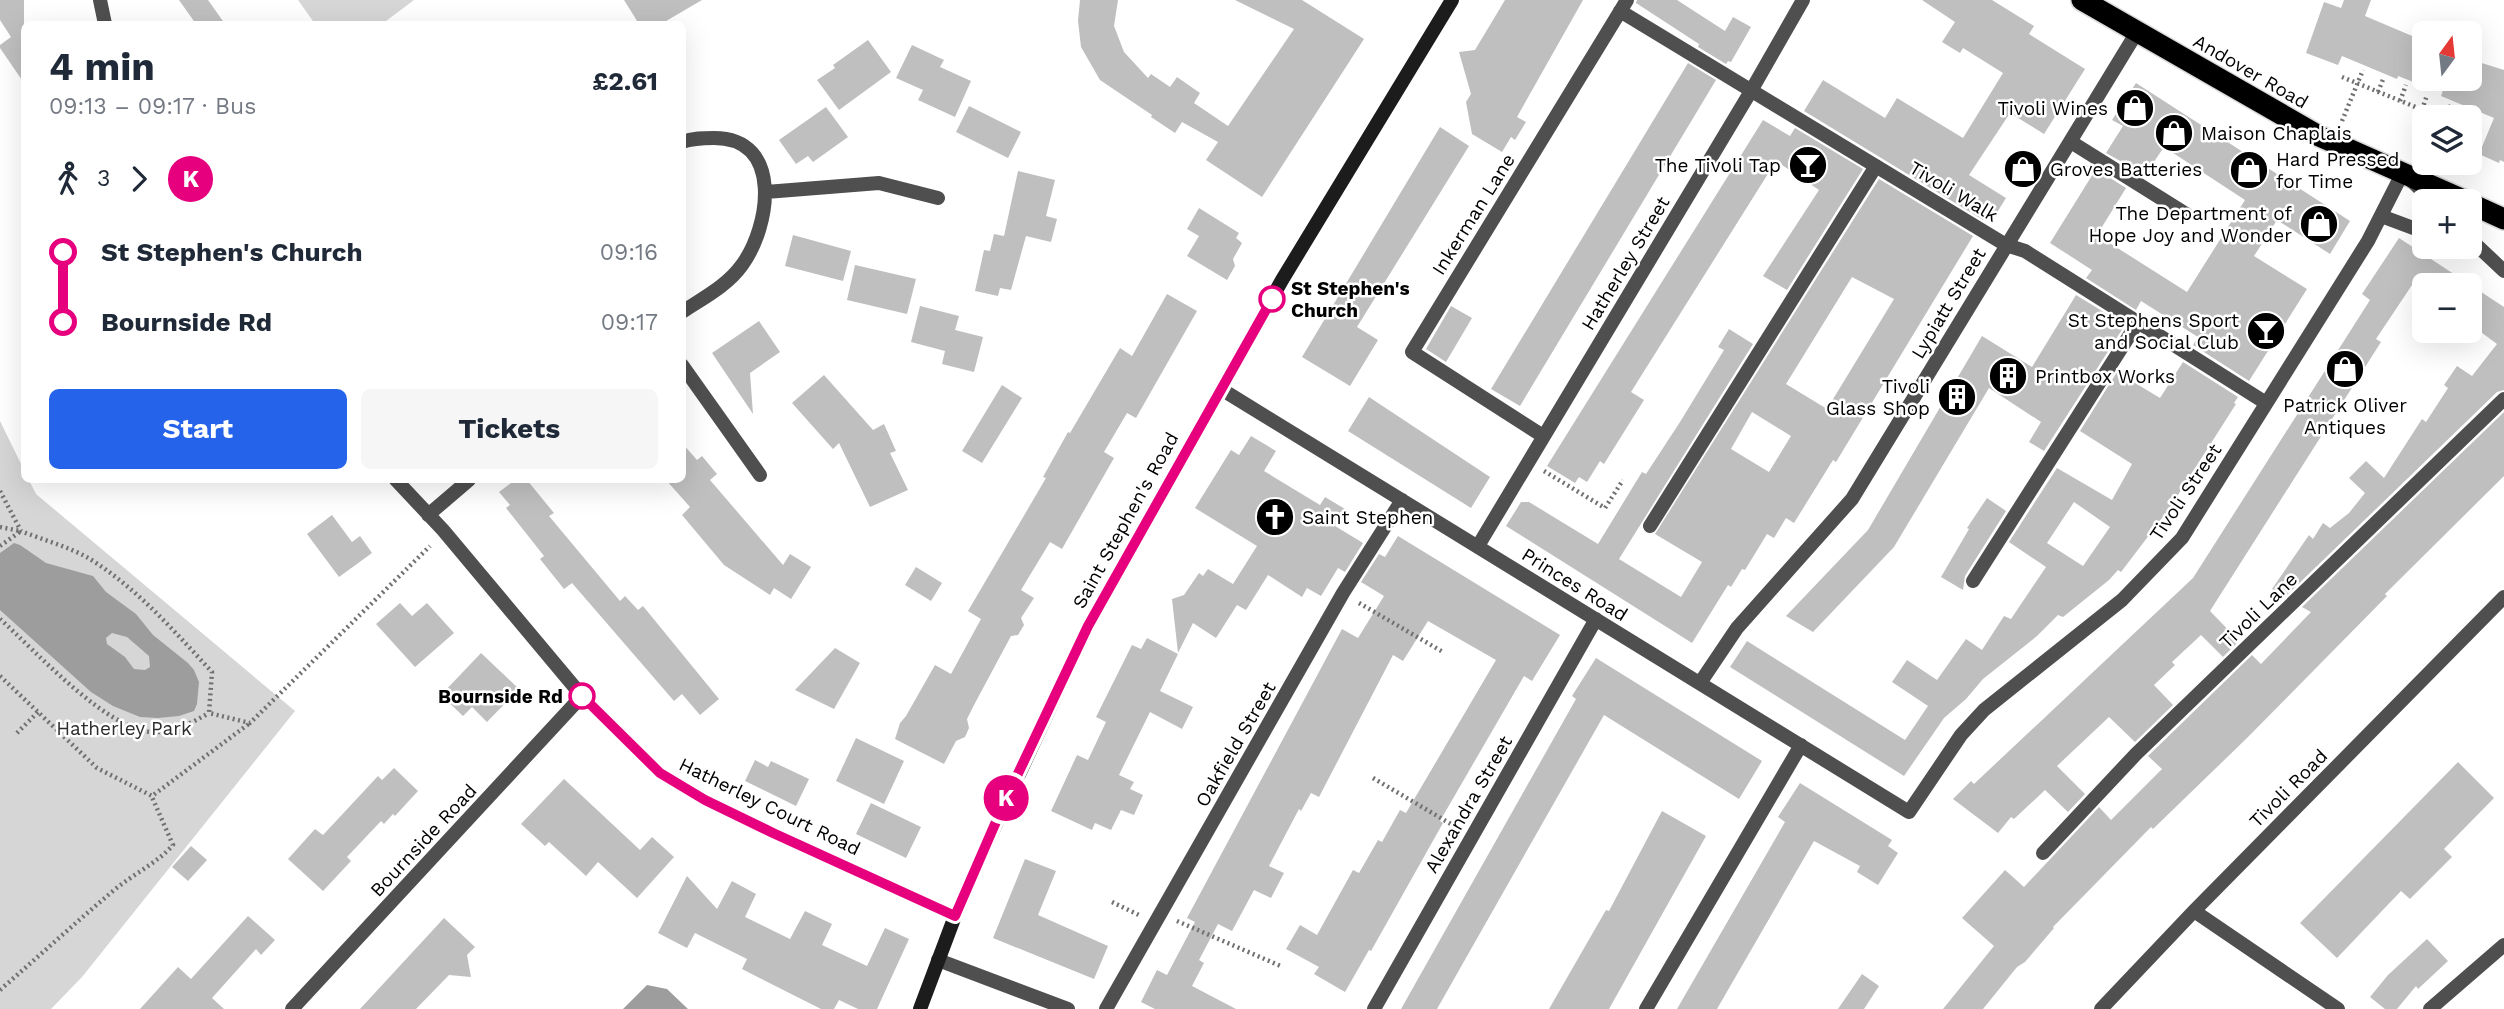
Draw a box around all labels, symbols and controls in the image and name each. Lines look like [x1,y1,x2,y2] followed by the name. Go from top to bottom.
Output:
[2412,21,2482,91] north arrow
[2412,21,2482,343] map controls
[2189,29,2312,114] street label: Andover Road
[49,45,155,89] text: 4 min
[592,66,658,96] text: £2.61
[2114,87,2156,129] shop icon: Tivoli Wines
[49,93,256,120] text: 09:13 – 09:17 · Bus
[1998,97,2108,120] place label: Tivoli Wines
[2412,105,2482,175] button: layers
[2153,112,2195,154] shop icon: Maison Chaplais
[2201,122,2352,145] place label: Maison Chaplais
[1787,144,1829,186] bar icon: The Tivoli Tap
[2002,148,2044,190] shop icon: Groves Batteries
[2276,148,2399,193] place label: Hard Pressed for Time
[1427,149,1520,279] street label: Inkerman Lane
[2228,149,2270,191] shop icon: Hard Pressed for Time
[1655,154,1781,177] place label: The Tivoli Tap
[1905,156,2002,227] street label: Tivoli Walk
[2050,158,2202,181] place label: Groves Batteries
[49,160,87,198] icon: walk
[120,160,158,198] icon: forward
[97,165,110,192] text: 3
[182,165,199,193] text: K
[2412,189,2482,259] button: +
[1576,192,1674,334] street label: Hatherley Street
[2089,202,2293,247] place label: The Department of Hope Joy and Wonder
[2298,203,2340,245] shop icon: The Department of Hope Joy and Wonder
[101,237,363,267] text: St Stephen's Church
[600,239,658,266] text: 09:16
[1906,244,1991,363] street label: Lypiatt Street
[2412,273,2482,343] button: −
[1291,277,1410,322] place label: St Stephen's Church
[1259,286,1285,312] marker: St Stephen's Church
[101,307,272,337] text: Bournside Rd
[601,309,658,336] text: 09:17
[2068,309,2239,354] place label: St Stephens Sport and Social Club
[2245,310,2287,352] bar icon: St Stephens Sport and Social Club
[2324,348,2366,390] shop icon: Patrick Oliver Antiques
[1987,355,2029,397] building icon: Printbox Works
[2035,365,2175,388] place label: Printbox Works
[1826,375,1930,420] place label: Tivoli Glass Shop
[1936,376,1978,418] building icon: Tivoli Glass Shop
[49,389,347,469] button: Start
[361,389,658,469] button: Tickets
[2283,394,2407,439] place label: Patrick Oliver Antiques
[1067,428,1183,612] street label: Saint Stephen's Road
[2145,439,2226,545] street label: Tivoli Street
[1254,496,1296,538] church icon: Saint Stephen
[1302,506,1433,529] place label: Saint Stephen
[1517,543,1632,626] street label: Princes Road
[2214,567,2302,653] street label: Tivoli Lane
[1190,678,1281,811] street label: Oakfield Street
[569,683,595,709] marker: Bournside Rd
[438,685,563,708] place label: Bournside Rd
[56,717,192,740] park label: Hatherley Park
[1420,731,1517,877] street label: Alexandra Street
[2244,744,2332,832] street label: Tivoli Road
[675,753,864,860] street label: Hatherley Court Road
[983,775,1029,821] line badge: K
[365,779,482,902] street label: Bournside Road
[998,784,1014,812] text: K

